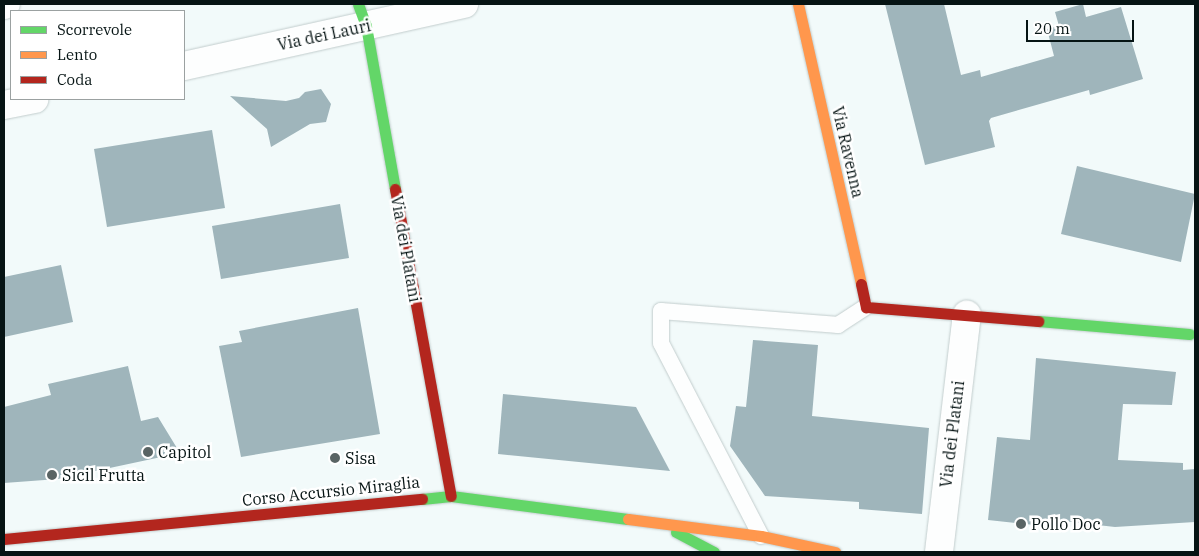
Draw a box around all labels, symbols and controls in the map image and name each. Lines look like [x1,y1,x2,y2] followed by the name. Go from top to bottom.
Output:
[10,10,185,100] legend
[1029,10,1136,42] scale bar
[276,16,372,54] street label: Via dei Lauri
[1034,19,1070,38] text: 20 m
[57,20,132,39] text: Scorrevole
[57,45,97,64] text: Lento
[57,70,93,89] text: Coda
[828,104,868,200] street label: Via Ravenna
[387,194,425,304] street label: Via dei Platani
[936,379,968,489] street label: Via dei Platani
[158,442,211,462] place label: Capitol
[142,446,154,458] marker: Capitol
[345,448,376,468] place label: Sisa
[329,452,341,464] marker: Sisa
[62,465,145,485] place label: Sicil Frutta
[46,469,58,481] marker: Sicil Frutta
[241,472,421,510] street label: Corso Accursio Miraglia
[1031,514,1101,534] place label: Pollo Doc
[1015,518,1027,530] marker: Pollo Doc

